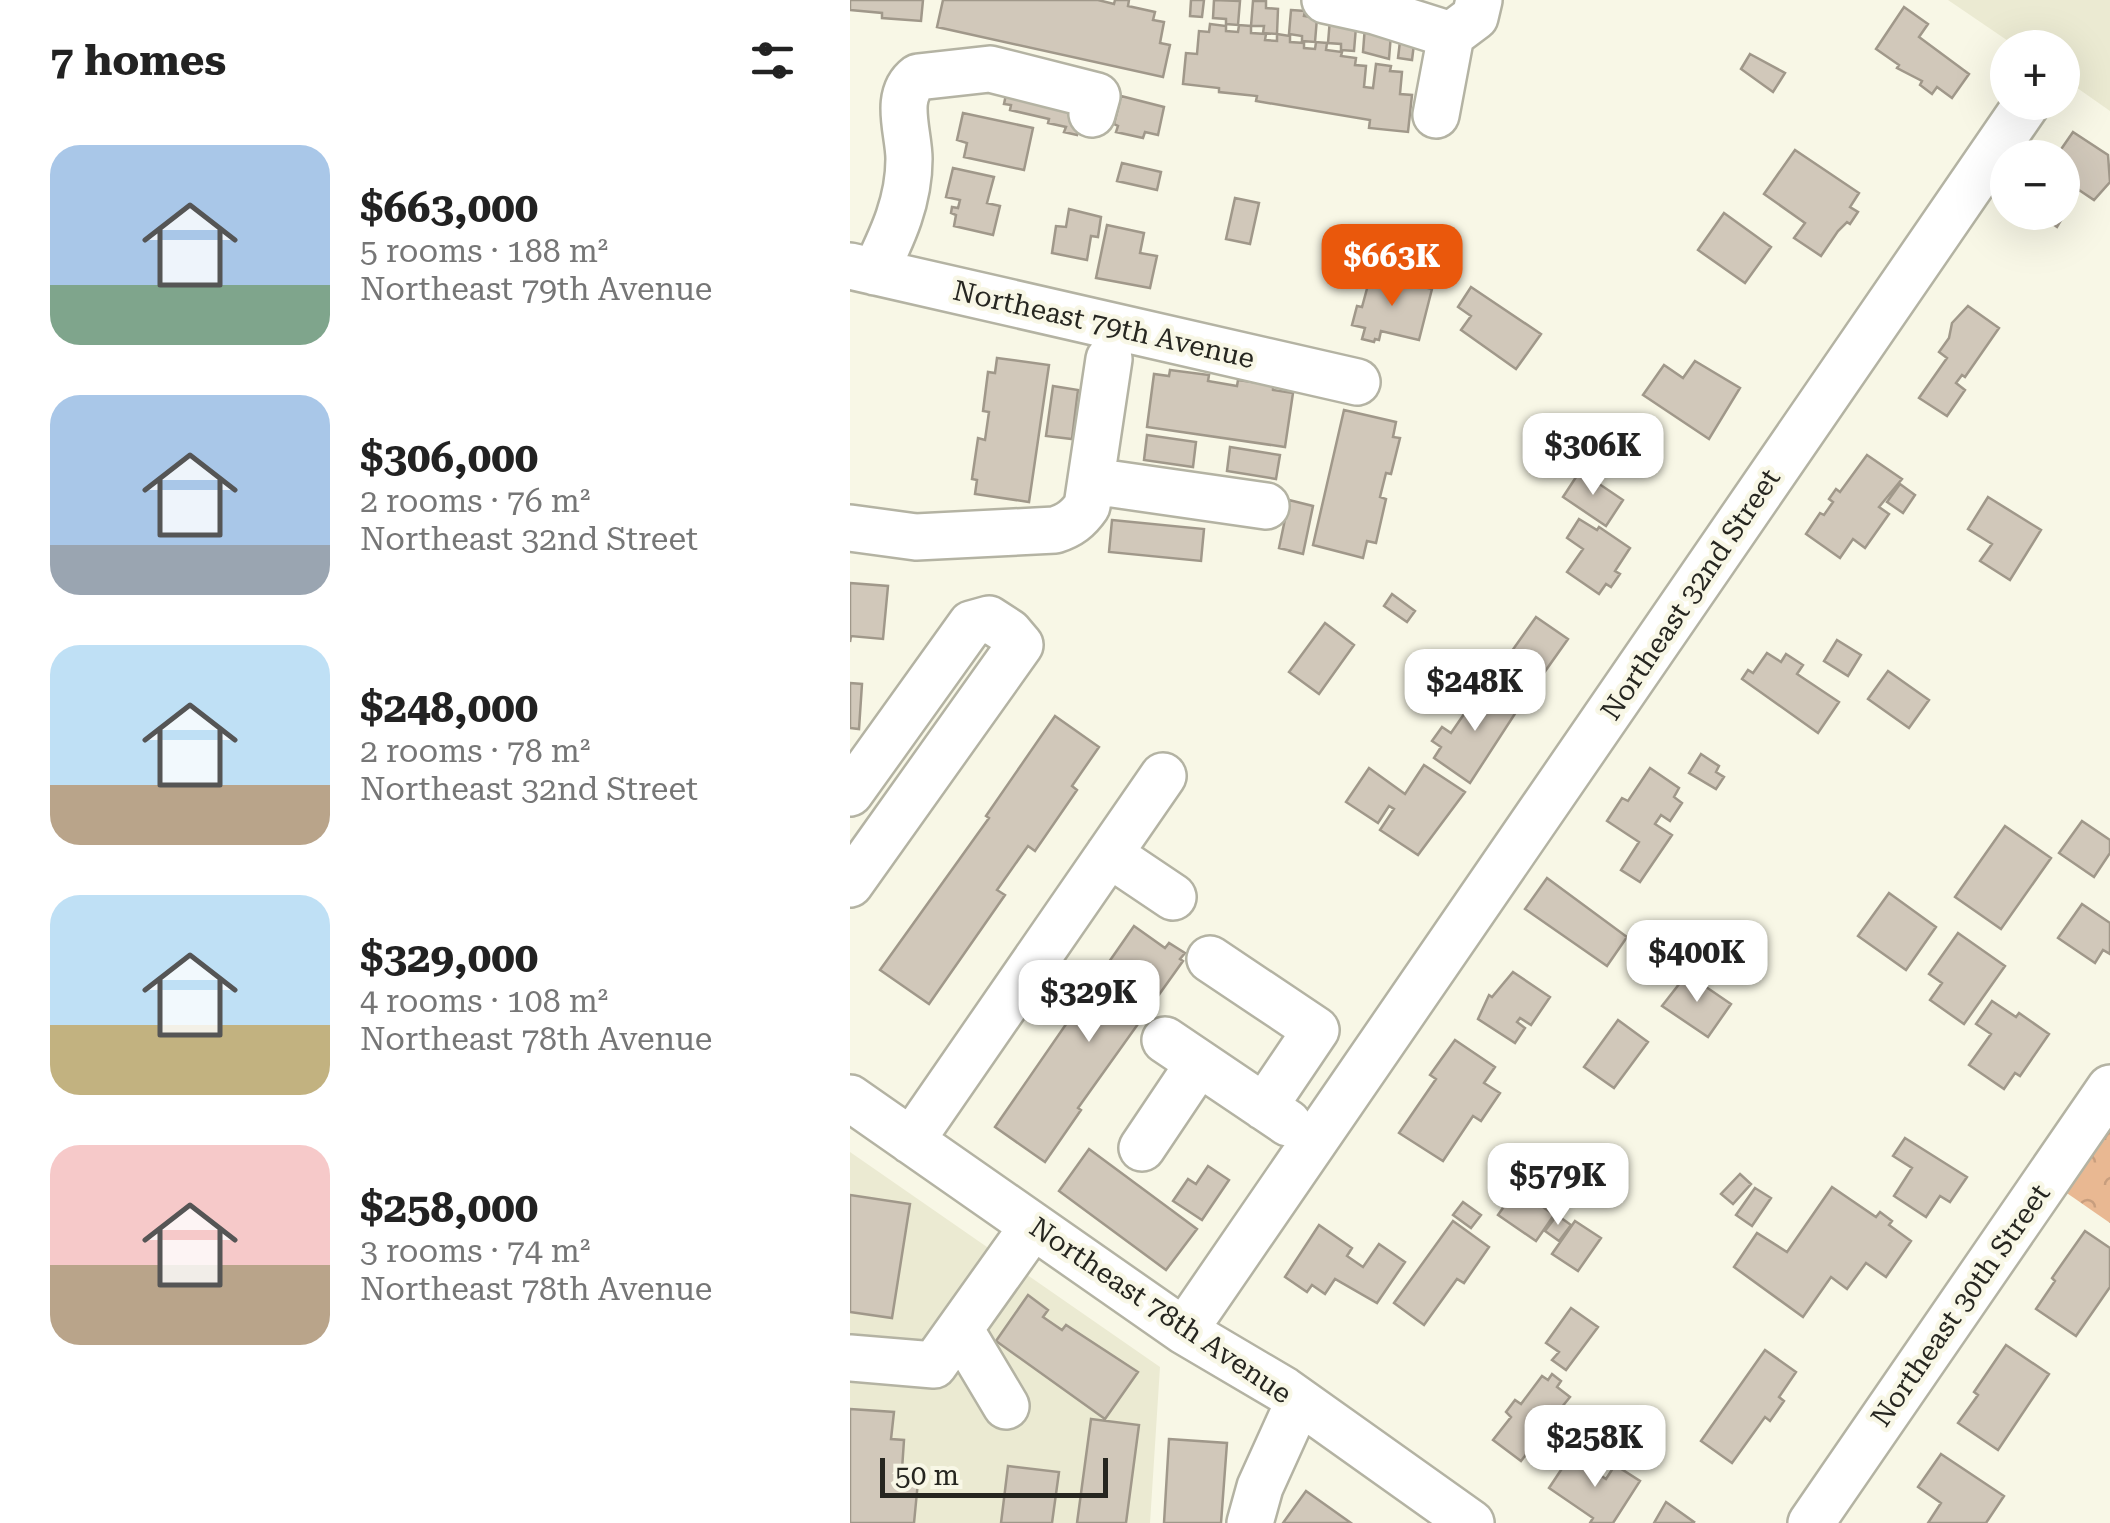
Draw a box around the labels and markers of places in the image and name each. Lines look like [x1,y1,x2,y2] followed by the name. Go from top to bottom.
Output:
[1322,224,1462,309] pin: $663K
[1523,413,1663,498] pin: $306K
[1405,649,1545,734] pin: $248K
[1627,920,1767,1005] pin: $400K
[1019,960,1159,1045] pin: $329K
[1488,1143,1628,1228] pin: $579K
[1525,1405,1665,1490] pin: $258K

